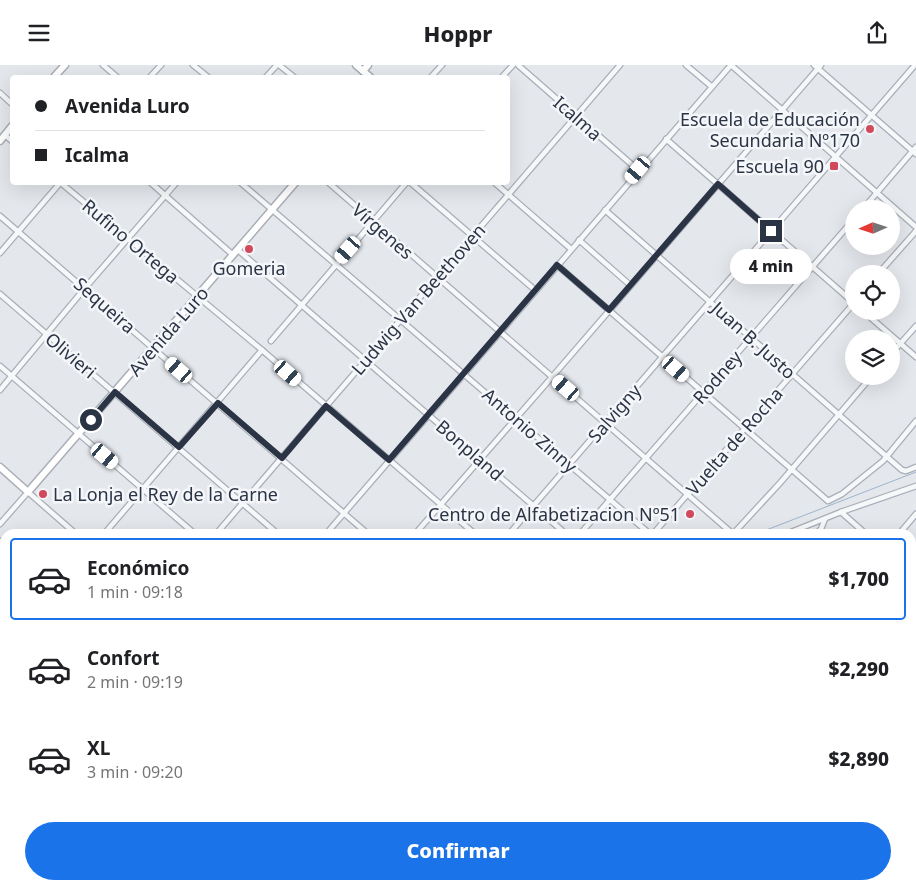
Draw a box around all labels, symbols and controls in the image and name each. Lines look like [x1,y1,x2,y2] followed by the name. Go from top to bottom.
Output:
[424,18,492,48] text: Hoppr
[25,19,53,47] icon: menu
[863,19,891,47] icon: share
[549,90,607,146] street label: Icalma
[65,93,190,119] text: Avenida Luro
[680,107,860,152] place label: Escuela de Educación Secundaria Nº170
[864,123,876,135] marker: Escuela de Educación Secundaria Nº170
[65,142,129,168] text: Icalma
[622,154,653,186] car
[735,154,824,178] place label: Escuela 90
[828,160,840,172] marker: Escuela 90
[78,194,184,288] street label: Rufino Ortega
[347,198,419,264] street label: Vírgenes
[845,200,900,255] north arrow
[845,200,900,385] map controls
[346,218,490,380] street label: Ludwig Van Beethoven
[760,220,782,242] route end
[332,234,363,266] car
[243,243,255,255] marker: Gomeria
[730,249,812,283] callout: 4 min
[749,255,793,277] text: 4 min
[212,256,286,280] place label: Gomeria
[845,265,900,320] button: locate
[69,272,141,338] street label: Sequeira
[123,281,213,381] street label: Avenida Luro
[705,295,801,384] street label: Juan B. Justo
[41,327,101,383] street label: Olivieri
[845,330,900,385] button: layers
[687,345,747,409] street label: Rodney
[659,353,692,385] car
[162,354,195,386] car
[271,357,304,389] car
[549,372,582,404] car
[582,378,646,447] street label: Salvigny
[478,382,583,478] street label: Antonio Zinny
[680,382,788,500] street label: Vuelta de Rocha
[80,409,102,431] route start
[431,414,509,486] street label: Bonpland
[88,441,121,471] car
[53,482,278,506] place label: La Lonja el Rey de la Carne
[37,488,49,500] marker: La Lonja el Rey de la Carne
[428,502,680,526] place label: Centro de Alfabetizacion Nº51
[684,508,696,520] marker: Centro de Alfabetizacion Nº51
[87,555,189,581] text: Económico
[27,557,72,602] icon: car
[829,566,889,592] text: $1,700
[87,581,183,603] text: 1 min · 09:18
[87,645,159,671] text: Confort
[27,647,72,692] icon: car
[829,656,889,682] text: $2,290
[87,671,183,693] text: 2 min · 09:19
[87,735,110,761] text: XL
[27,737,72,782] icon: car
[829,746,889,772] text: $2,890
[87,761,183,783] text: 3 min · 09:20
[25,822,891,880] button: Confirmar

